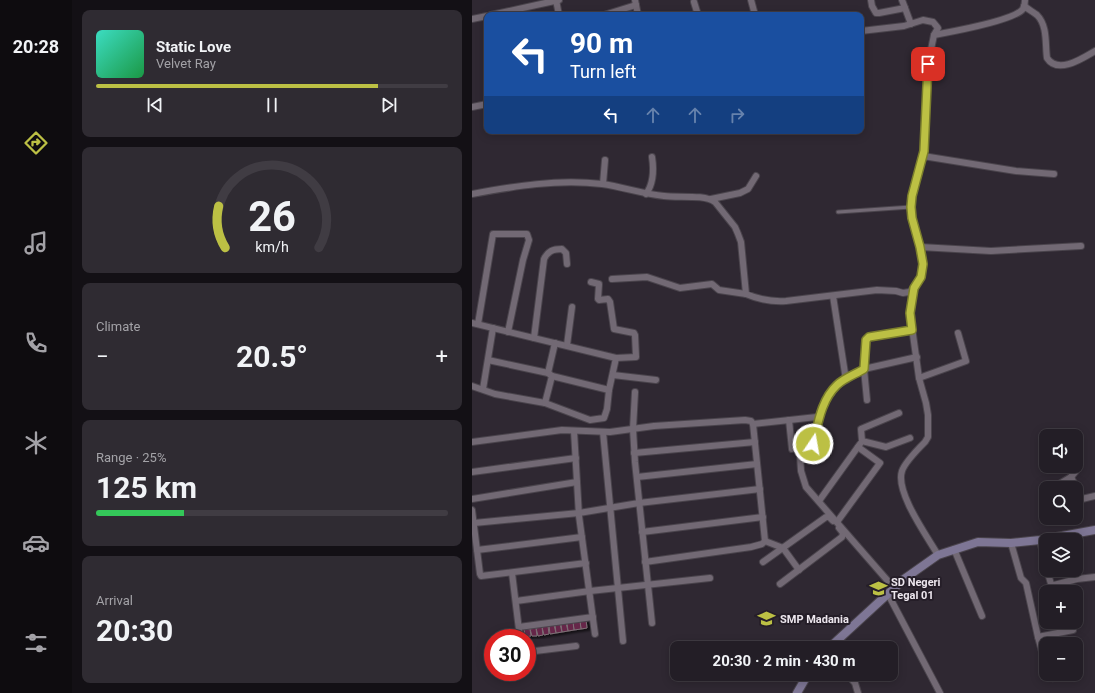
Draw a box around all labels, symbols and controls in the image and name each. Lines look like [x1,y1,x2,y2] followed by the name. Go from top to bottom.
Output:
[570,27,633,60] text: 90 m
[504,28,556,80] icon: left
[13,36,59,57] text: 20:28
[156,38,231,56] text: Static Love
[911,47,945,81] pin
[917,53,939,75] icon: arrive
[156,56,216,71] text: Velvet Ray
[570,61,636,82] text: Turn left
[144,94,166,116] icon: previous
[261,94,283,116] icon: pause
[378,94,400,116] icon: next
[600,104,622,126] icon: left
[642,104,664,126] icon: ahead
[684,104,706,126] icon: ahead
[726,104,748,126] icon: right
[22,129,50,157] icon: directions
[248,192,296,241] text: 26
[22,229,50,257] icon: music
[255,238,289,254] text: km/h
[96,319,140,334] text: Climate
[22,329,50,357] icon: phone
[236,339,308,374] text: 20.5°
[96,344,109,369] text: −
[436,344,448,369] text: +
[792,423,834,465] position arrow
[22,429,50,457] icon: climate
[1039,429,1083,681] map controls
[1039,429,1083,473] button: sound
[96,450,166,465] text: Range · 25%
[96,470,197,505] text: 125 km
[1039,481,1083,525] button: search
[22,529,50,557] icon: car
[1039,533,1083,577] button: layers
[891,576,941,602] place label: SD Negeri Tegal 01
[868,578,888,598] school or university icon: SD Negeri Tegal 01
[1039,585,1083,629] button: +
[96,593,133,608] text: Arrival
[757,609,777,629] school or university icon: SMP Madania
[96,613,173,648] text: 20:30
[780,613,849,626] place label: SMP Madania
[22,629,50,657] icon: filters
[484,629,536,681] speed limit sign: 30
[1039,637,1083,681] button: −
[713,652,855,670] text: 20:30 · 2 min · 430 m

